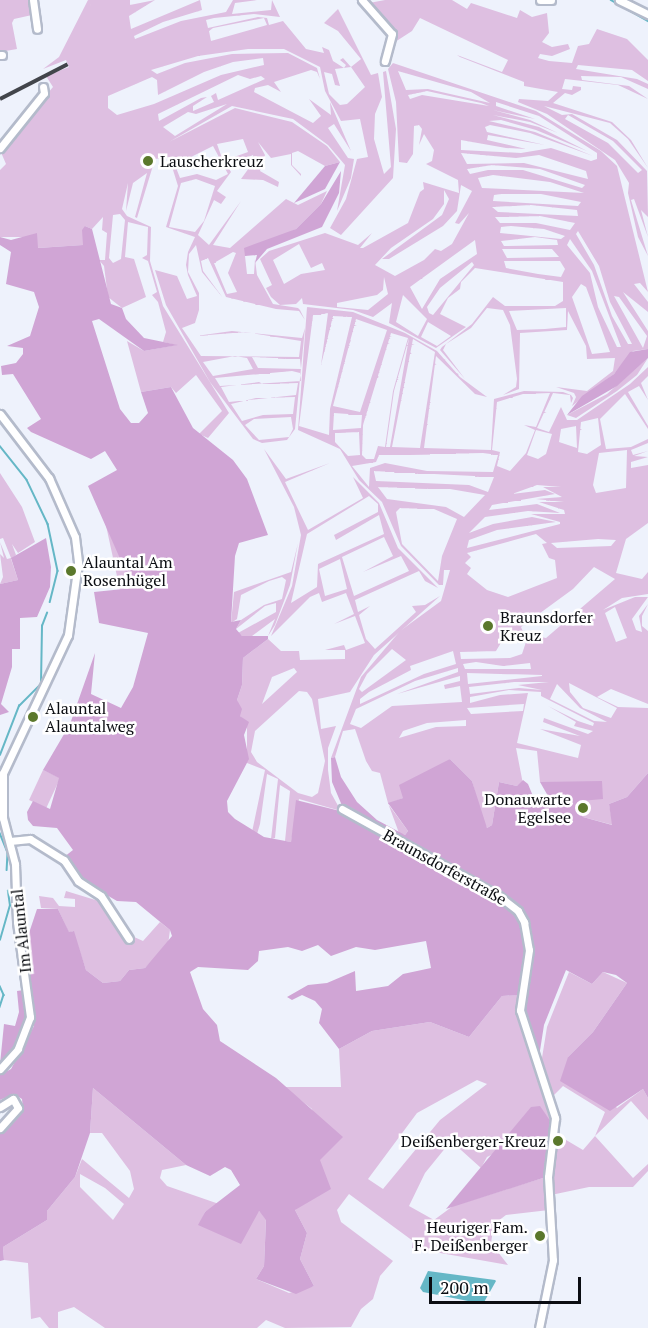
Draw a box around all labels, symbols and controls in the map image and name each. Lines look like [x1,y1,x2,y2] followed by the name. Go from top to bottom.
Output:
[160,151,263,171] place label: Lauscherkreuz
[141,154,155,168] marker: Lauscherkreuz
[83,552,173,590] place label: Alauntal Am Rosenhügel
[64,564,78,578] marker: Alauntal Am Rosenhügel
[500,607,593,645] place label: Braunsdorfer Kreuz
[481,619,495,633] marker: Braunsdorfer Kreuz
[45,698,134,736] place label: Alauntal Alauntalweg
[26,710,40,724] marker: Alauntal Alauntalweg
[484,789,571,827] place label: Donauwarte Egelsee
[576,801,590,815] marker: Donauwarte Egelsee
[380,825,510,909] street label: Braunsdorferstraße
[7,888,35,974] street label: Im Alauntal
[401,1131,546,1151] place label: Deißenberger-Kreuz
[551,1134,565,1148] marker: Deißenberger-Kreuz
[413,1217,528,1255] place label: Heuriger Fam. F. Deißenberger
[533,1229,547,1243] marker: Heuriger Fam. F. Deißenberger
[432,1265,584,1303] scale bar
[440,1275,489,1299] text: 200 m

